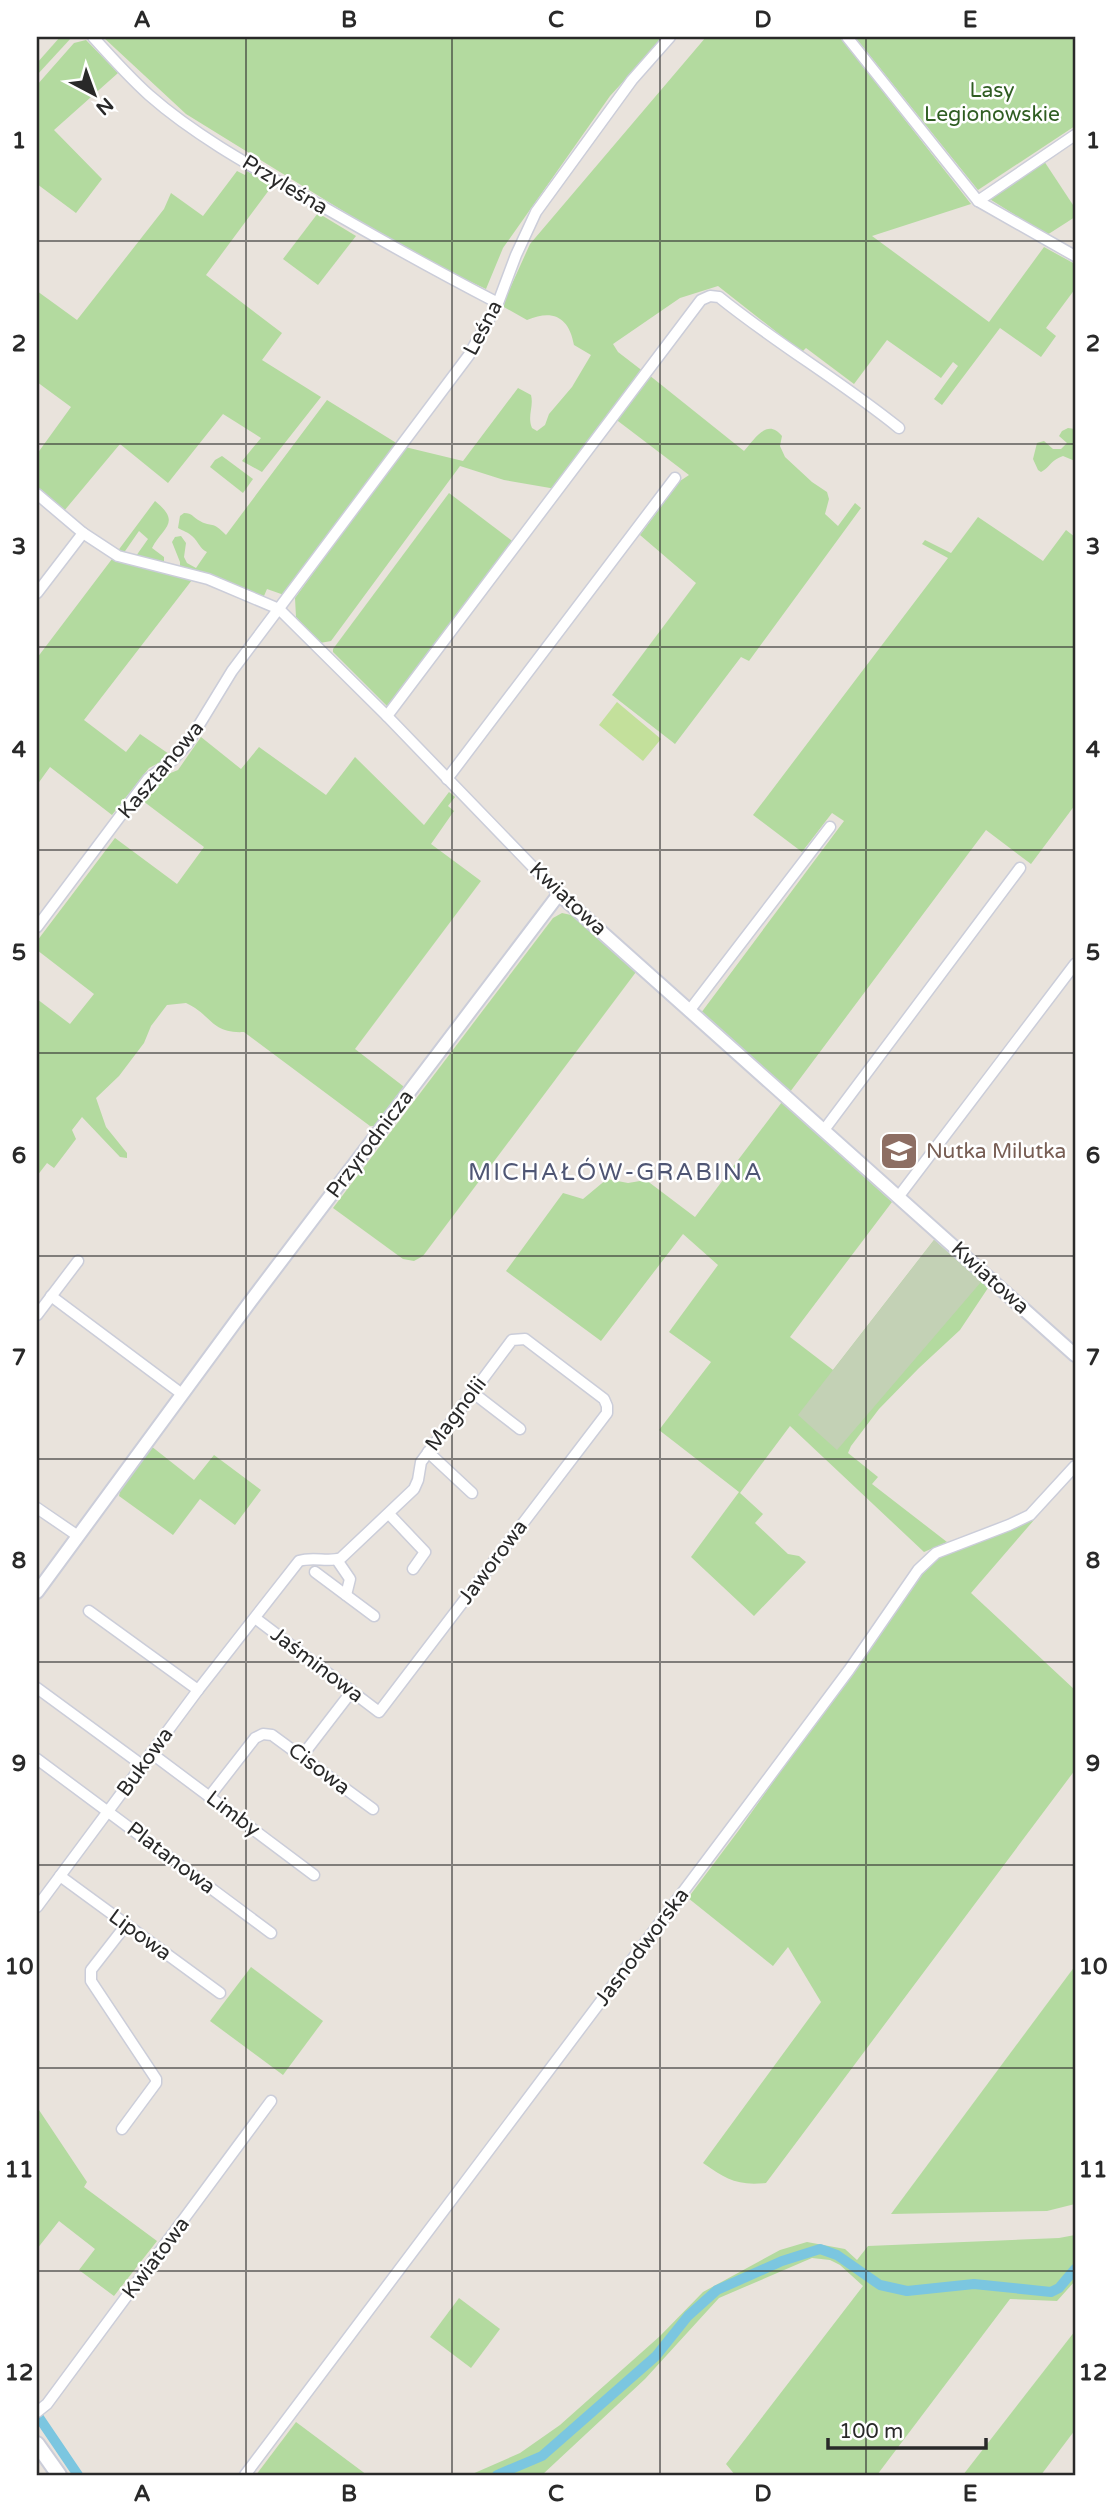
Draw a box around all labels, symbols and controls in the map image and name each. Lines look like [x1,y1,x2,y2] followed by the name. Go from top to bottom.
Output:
[133,6,151,34] text: A
[341,6,357,34] text: B
[548,6,564,34] text: C
[754,6,772,34] text: D
[963,6,977,34] text: E
[60,60,130,130] north arrow
[924,78,1060,127] park label: Lasy Legionowskie
[92,93,117,119] text: N
[12,127,26,155] text: 1
[1086,127,1100,155] text: 1
[238,150,332,220] street label: Przyleśna
[458,296,508,360] street label: Leśna
[12,330,26,358] text: 2
[1086,330,1100,358] text: 2
[12,533,26,561] text: 3
[1086,533,1100,561] text: 3
[113,716,209,824] street label: Kasztanowa
[12,736,27,764] text: 4
[1086,736,1101,764] text: 4
[524,857,612,941] street label: Kwiatowa
[12,939,26,967] text: 5
[1086,939,1100,967] text: 5
[321,1085,419,1203] street label: Przyrodnicza
[878,1130,920,1172] school or university icon: Nutka Milutka
[926,1139,1066,1164] place label: Nutka Milutka
[12,1142,26,1170] text: 6
[1086,1142,1100,1170] text: 6
[468,1157,764,1187] district label: MICHAŁÓW-GRABINA
[946,1236,1034,1320] street label: Kwiatowa
[12,1344,26,1372] text: 7
[1086,1344,1100,1372] text: 7
[420,1372,492,1456] street label: Magnolii
[453,1515,533,1609] street label: Jaworowa
[12,1547,26,1575] text: 8
[1086,1547,1100,1575] text: 8
[266,1622,368,1708] street label: Jaśminowa
[112,1723,178,1801] street label: Bukowa
[283,1738,355,1800] street label: Cisowa
[12,1750,26,1778] text: 9
[1086,1750,1100,1778] text: 9
[201,1786,265,1842] street label: Limby
[122,1817,220,1899] street label: Platanowa
[590,1883,694,2011] street label: Jasnodworska
[104,1904,176,1966] street label: Lipowa
[5,1953,33,1981] text: 10
[1079,1953,1107,1981] text: 10
[5,2156,33,2184] text: 11
[1079,2156,1107,2184] text: 11
[117,2212,195,2304] street label: Kwiatowa
[5,2359,33,2387] text: 12
[1079,2359,1107,2387] text: 12
[828,2407,986,2451] scale bar
[839,2419,903,2444] text: 100 m
[133,2480,151,2508] text: A
[341,2480,357,2508] text: B
[548,2480,564,2508] text: C
[754,2480,772,2508] text: D
[963,2480,977,2508] text: E

